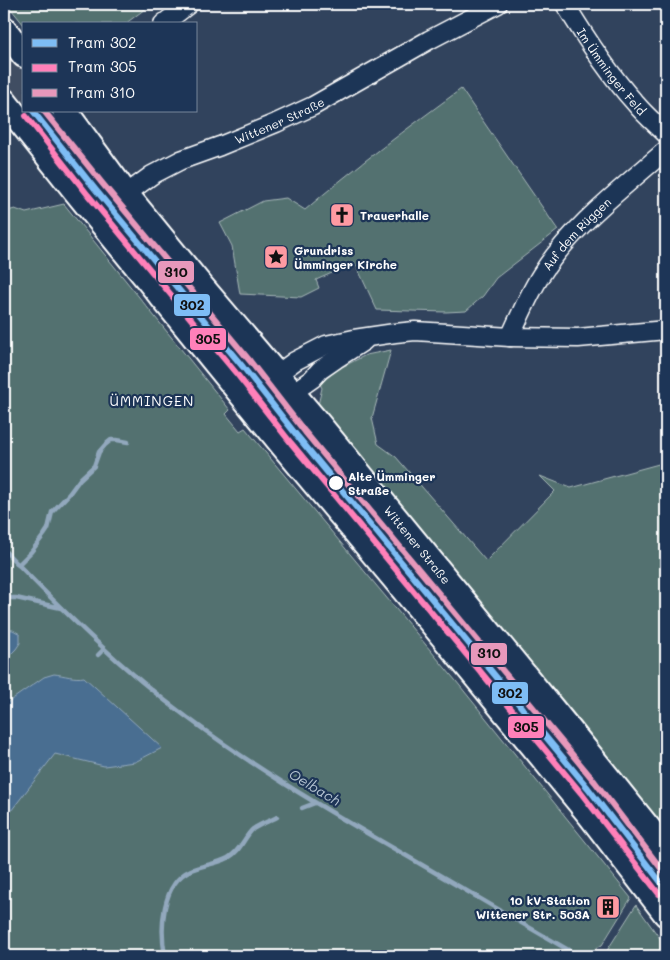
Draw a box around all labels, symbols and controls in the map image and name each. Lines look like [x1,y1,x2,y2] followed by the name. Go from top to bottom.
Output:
[22,22,198,112] legend
[574,25,650,119] street label: Im Ümminger Feld
[68,32,136,52] text: Tram 302
[68,56,137,76] text: Tram 305
[68,82,135,102] text: Tram 310
[232,93,327,147] street label: Wittener Straße
[539,194,614,273] street label: Auf dem Rüggen
[329,202,355,228] church icon: Trauerhalle
[360,207,429,223] place label: Trauerhalle
[294,242,397,272] place label: Grundriss Ümminger Kirche
[263,244,289,270] place icon: Grundriss Ümminger Kirche
[157,260,195,284] line badge: 310
[164,262,188,281] text: 310
[173,293,211,317] line badge: 302
[179,295,205,314] text: 302
[189,327,227,351] line badge: 305
[195,329,221,348] text: 305
[110,391,194,410] district label: ÜMMINGEN
[348,468,435,498] place label: Alte Ümminger Straße
[327,474,345,492] marker: Alte Ümminger Straße
[381,502,454,587] street label: Wittener Straße
[470,642,508,666] line badge: 310
[477,643,501,662] text: 310
[491,681,529,705] line badge: 302
[497,683,523,702] text: 302
[507,715,545,739] line badge: 305
[513,717,539,736] text: 305
[286,764,344,810] water label: Oelbach
[476,892,590,922] place label: 10 kV-Station Wittener Str. 503A
[595,894,621,920] building icon: 10 kV-Station Wittener Str. 503A

